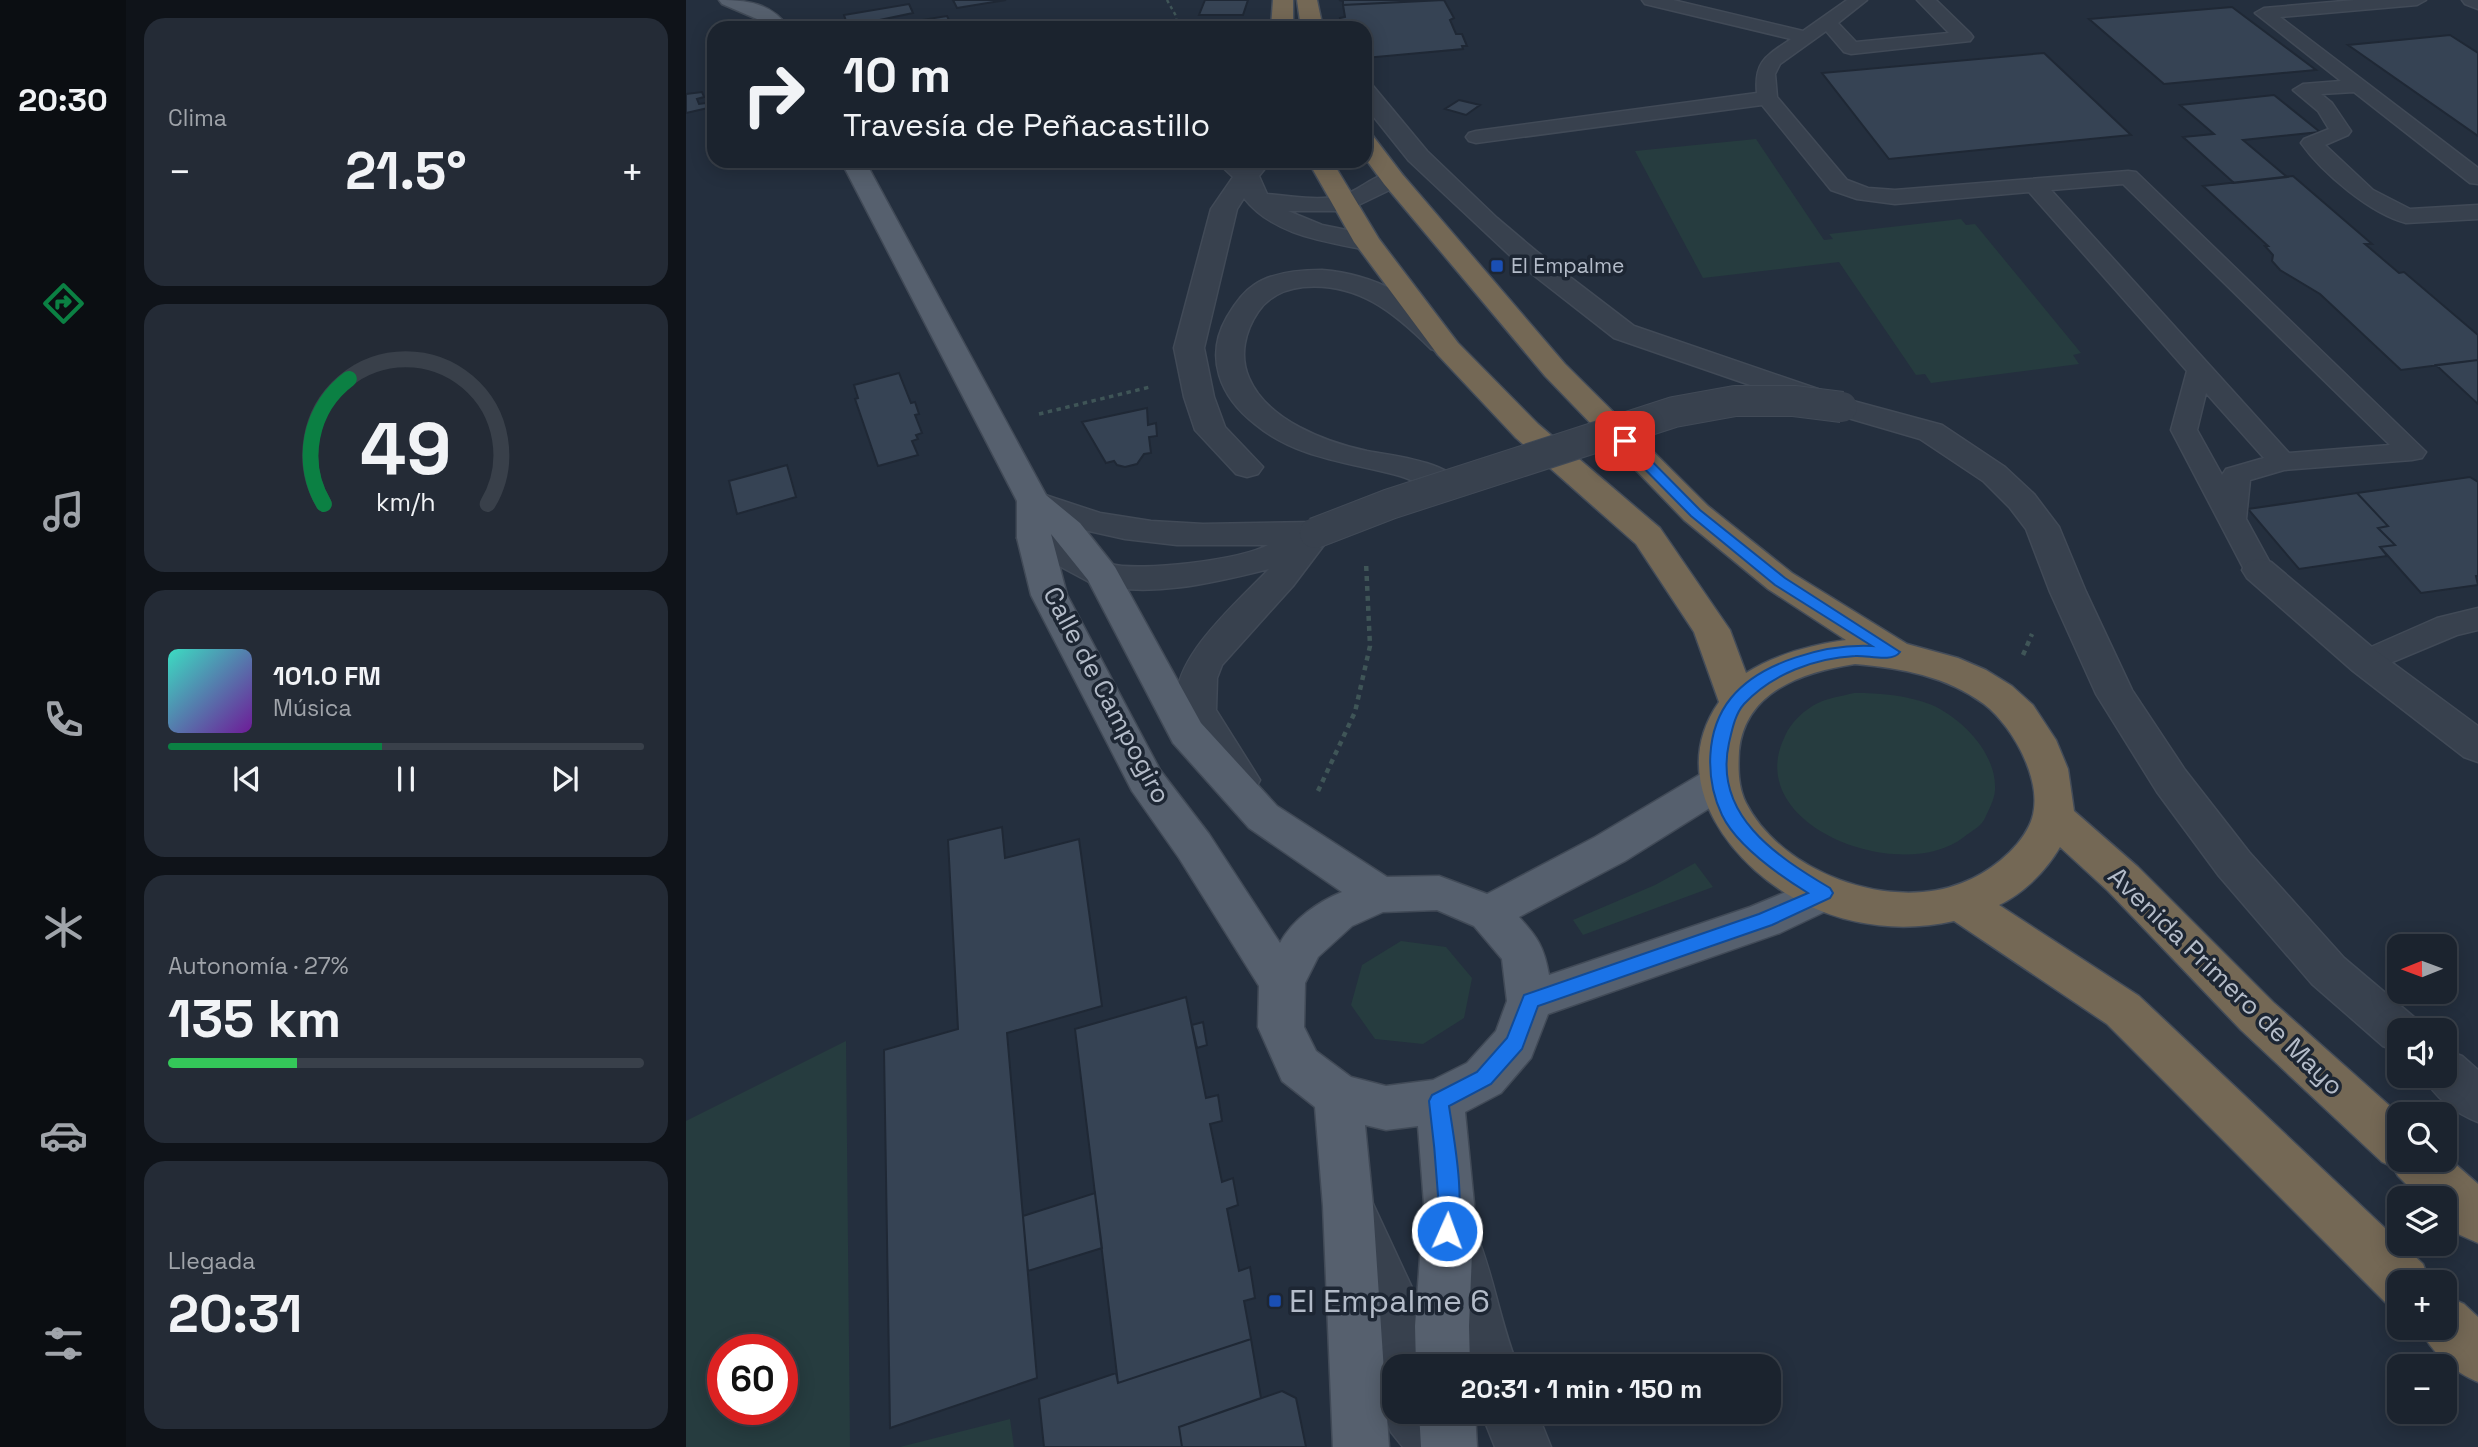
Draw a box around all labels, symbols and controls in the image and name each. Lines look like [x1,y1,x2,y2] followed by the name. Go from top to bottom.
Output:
[843,44,951,106] text: 10 m
[728,49,819,140] icon: right
[18,80,108,120] text: 20:30
[168,103,227,133] text: Clima
[843,105,1210,145] text: Travesía de Peñacastillo
[345,138,467,204] text: 21.5°
[168,148,192,196] text: −
[620,148,644,196] text: +
[1511,252,1624,279] place label: El Empalme
[1489,258,1505,274] marker: El Empalme
[39,279,88,328] icon: directions
[360,402,452,495] text: 49
[1595,411,1655,471] pin
[1606,422,1644,460] icon: arrive
[376,485,436,517] text: km/h
[39,487,88,536] icon: music
[1036,581,1178,809] street label: Calle de Campogiro
[273,659,381,693] text: 101.0 FM
[273,693,352,723] text: Música
[39,695,88,744] icon: phone
[228,760,266,798] icon: previous
[387,760,425,798] icon: pause
[546,760,584,798] icon: next
[2101,859,2351,1103] street label: Avenida Primero de Mayo
[39,903,88,952] icon: climate
[2387,934,2457,1004] north arrow
[2387,934,2457,1424] map controls
[168,951,348,981] text: Autonomía · 27%
[168,986,341,1052] text: 135 km
[2387,1018,2457,1088] button: sound
[2387,1102,2457,1172] button: search
[39,1111,88,1160] icon: car
[2387,1186,2457,1256] button: layers
[1410,1194,1484,1268] position arrow
[168,1246,256,1276] text: Llegada
[2387,1270,2457,1340] button: +
[168,1281,302,1347] text: 20:31
[1289,1281,1490,1321] place label: El Empalme 6
[1267,1293,1283,1309] marker: El Empalme 6
[39,1319,88,1368] icon: filters
[707,1334,798,1425] speed limit sign: 60
[2387,1354,2457,1424] button: −
[1461,1372,1702,1406] text: 20:31 · 1 min · 150 m

